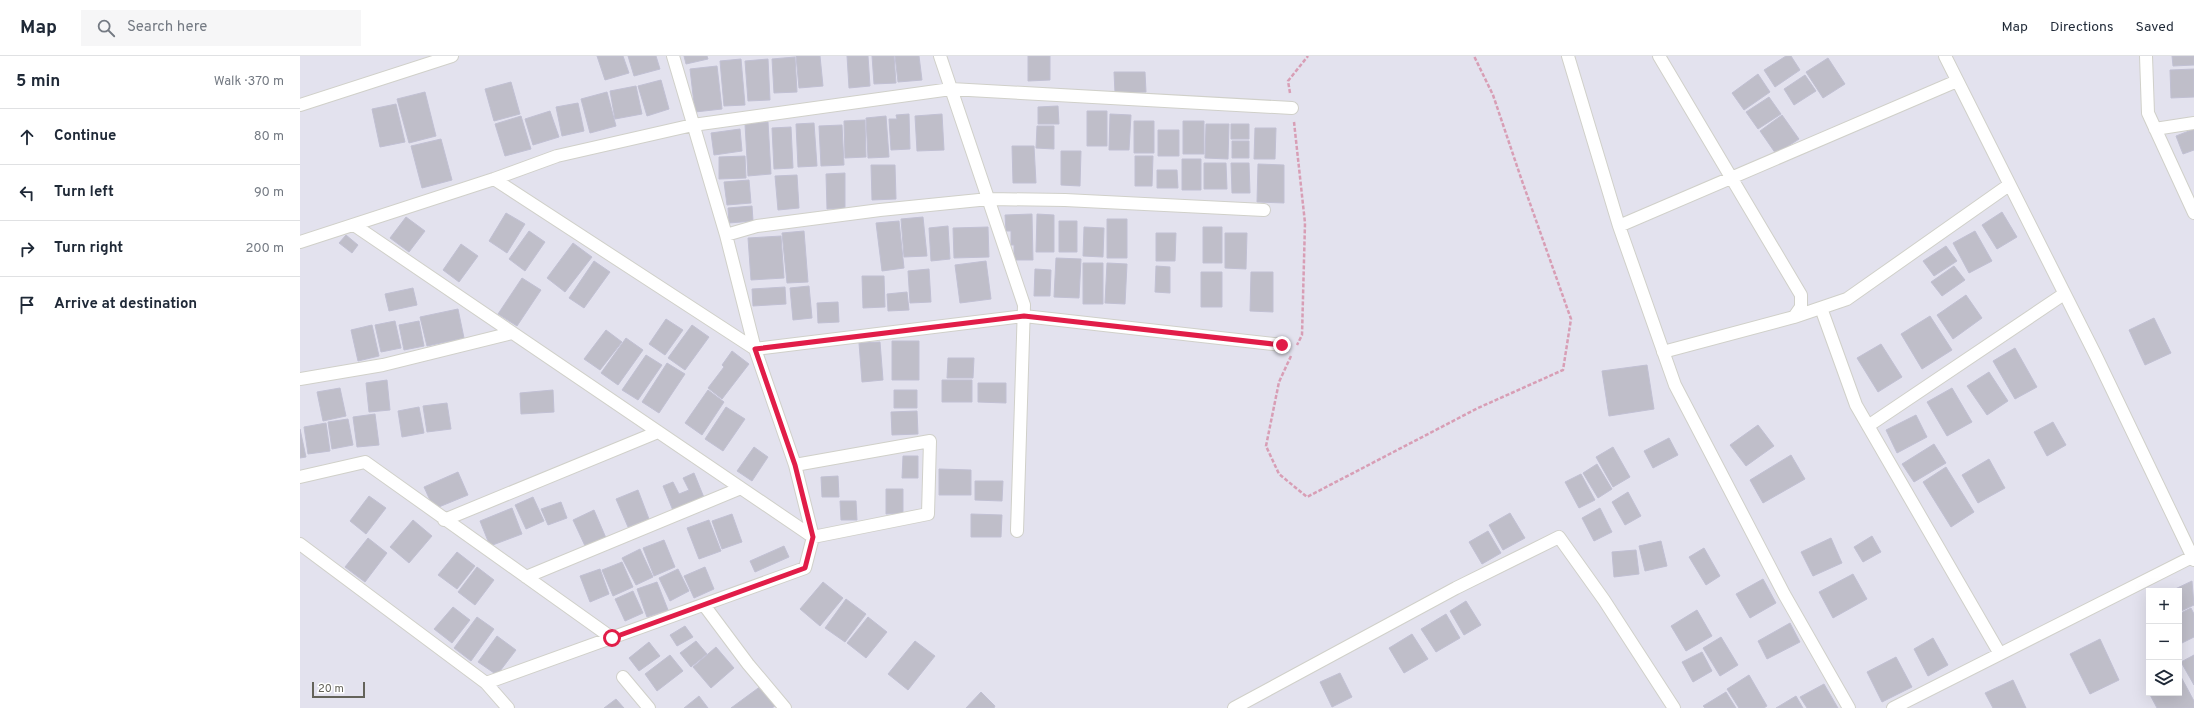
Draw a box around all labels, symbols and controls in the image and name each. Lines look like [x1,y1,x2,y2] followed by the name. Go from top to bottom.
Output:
[81,10,361,46] search box
[20,16,57,40] text: Map
[95,17,117,39] icon: search
[127,18,207,37] text: Search here
[2002,19,2028,36] text: Map
[2050,19,2114,36] text: Directions
[2136,19,2174,36] text: Saved
[16,71,60,93] text: 5 min
[214,74,284,90] text: Walk · 370 m
[16,126,38,148] icon: ahead
[54,127,116,146] text: Continue
[254,129,284,145] text: 80 m
[16,182,38,204] icon: left
[54,183,114,202] text: Turn left
[254,185,284,201] text: 90 m
[16,238,38,260] icon: right
[54,239,123,258] text: Turn right
[245,241,284,257] text: 200 m
[16,294,38,316] icon: arrive
[54,295,197,314] text: Arrive at destination
[1273,336,1291,354] route end
[2146,588,2182,696] map controls
[2146,588,2182,624] button: +
[2146,624,2182,660] button: −
[603,629,621,647] route start
[2146,660,2182,696] button: layers
[312,680,365,699] scale bar
[318,682,344,696] text: 20 m

